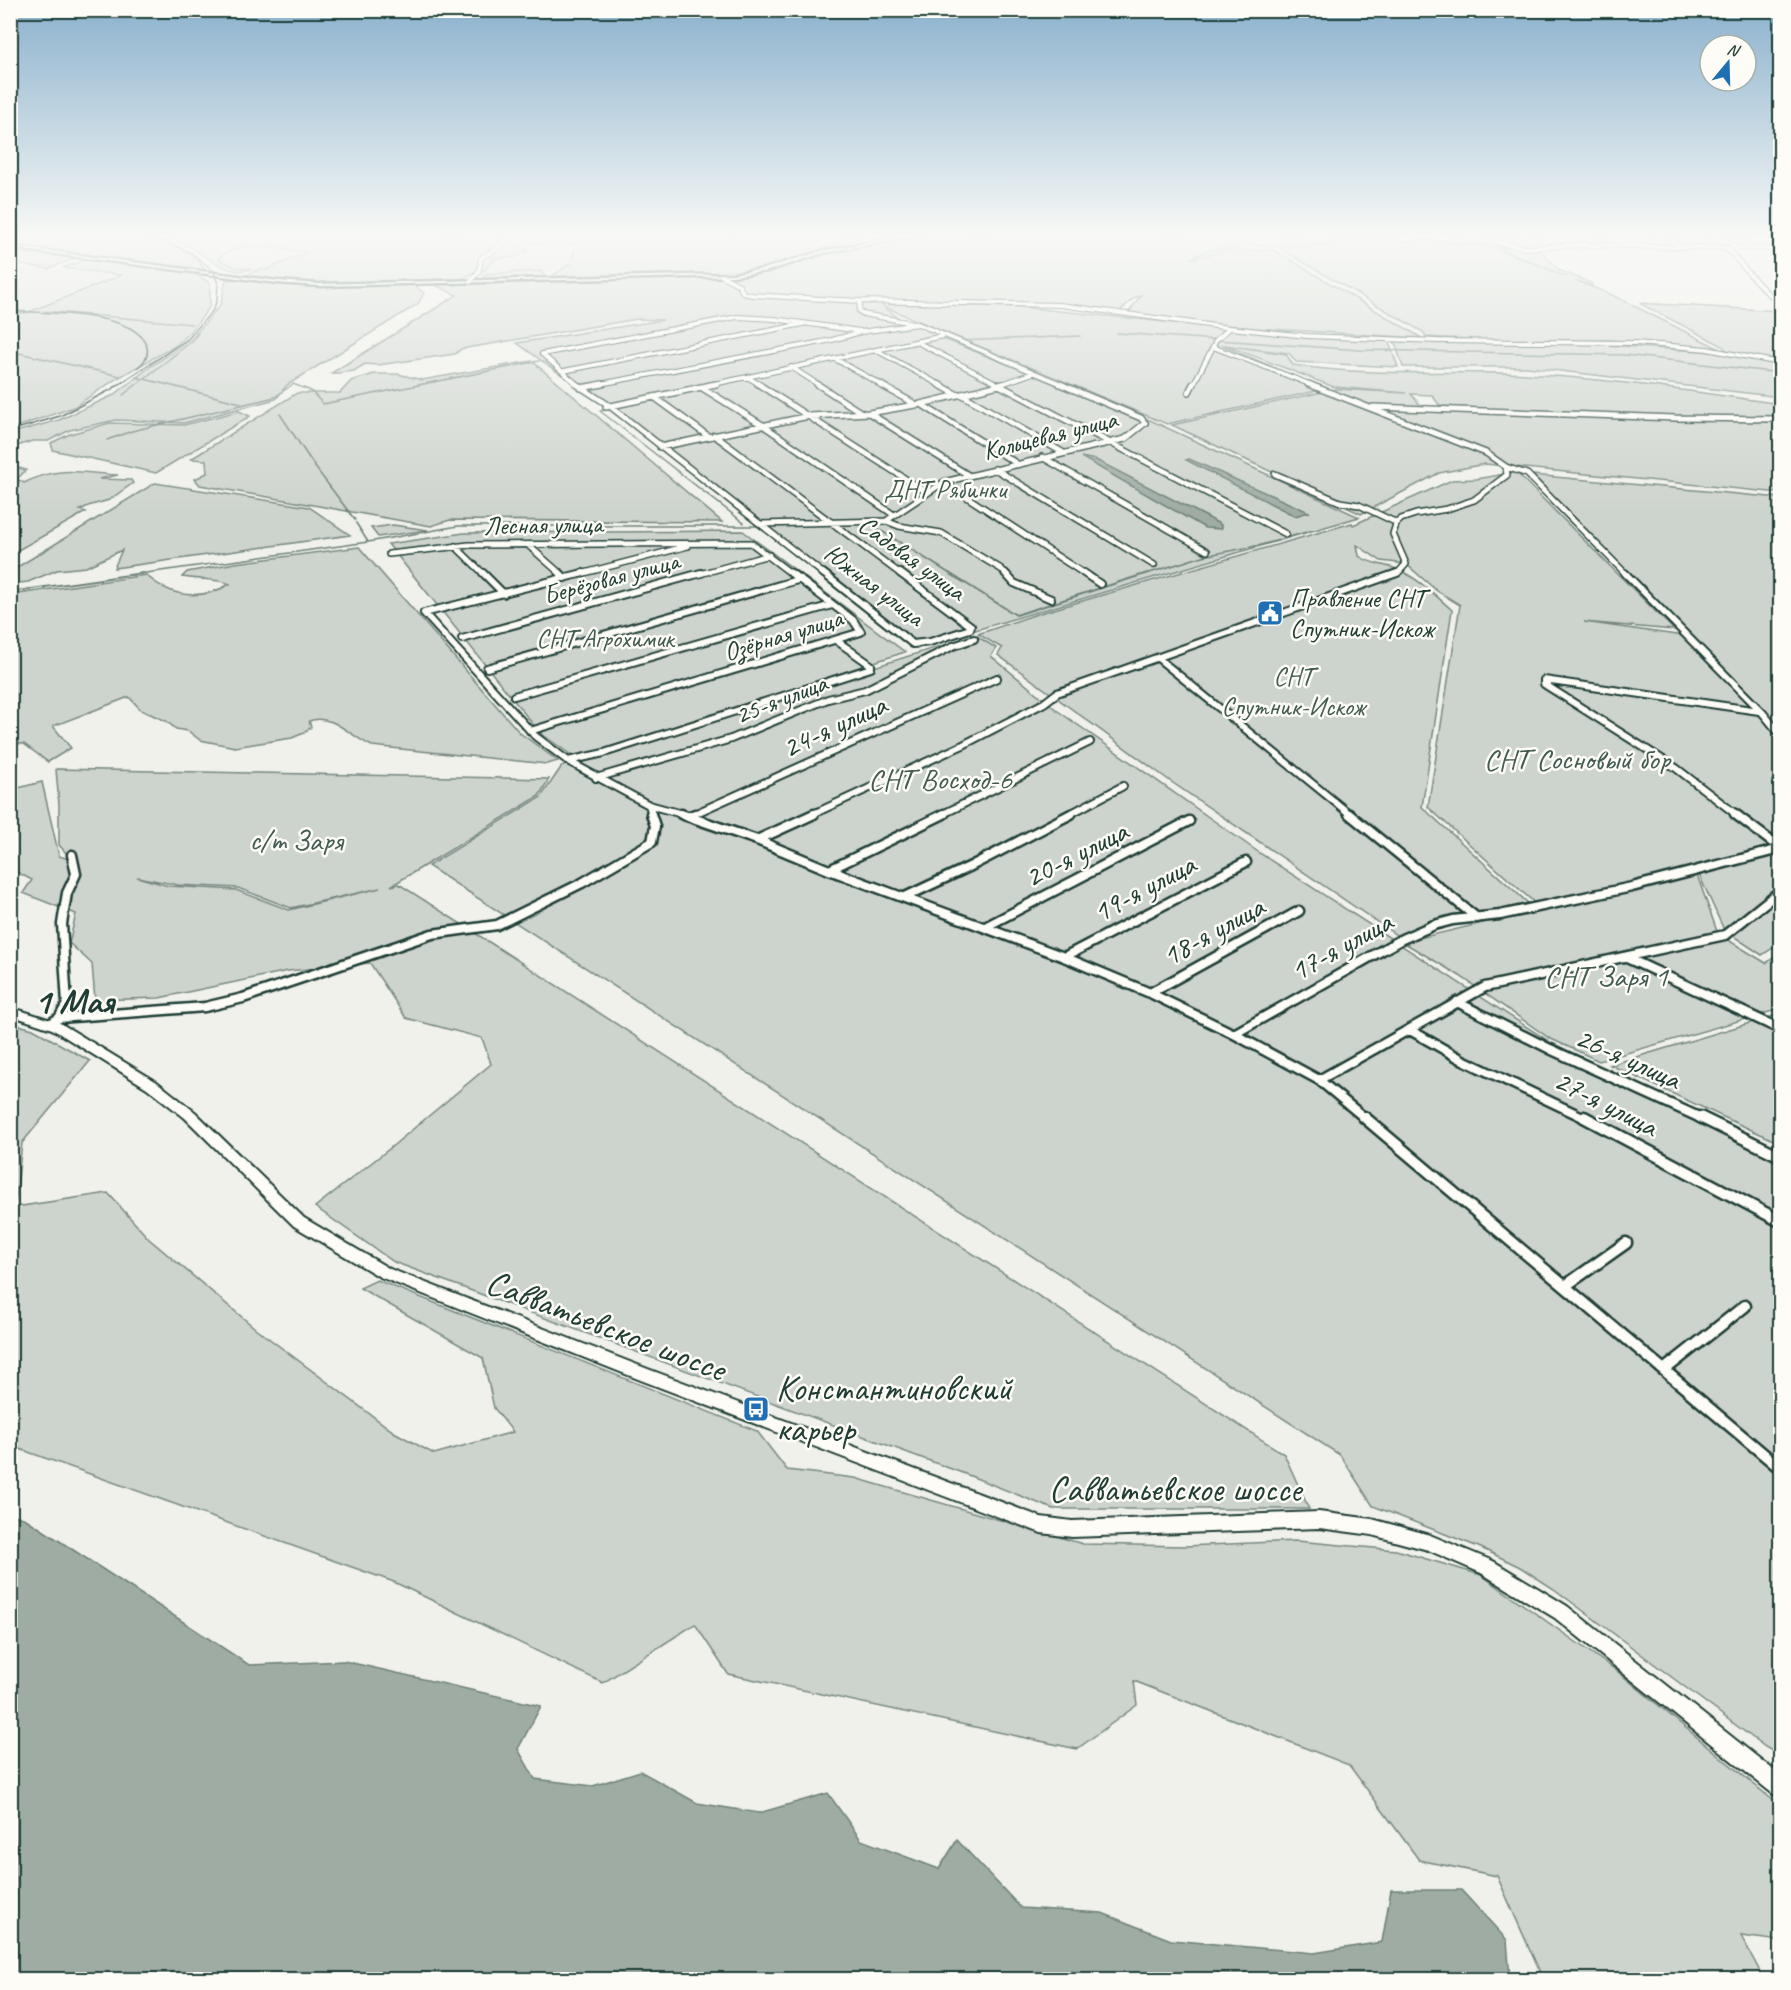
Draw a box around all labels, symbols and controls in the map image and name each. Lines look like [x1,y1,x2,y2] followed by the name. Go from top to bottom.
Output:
[1698,33,1758,93] north arrow
[1725,39,1743,62] text: N
[979,402,1122,468] street label: Кольцевая улица
[884,473,1009,506] park label: ДНТ Рябинки
[483,507,605,543] street label: Лесная улица
[852,508,973,609] street label: Садовая улица
[817,537,932,634] street label: Южная улица
[539,543,685,613] street label: Берёзовая улица
[1290,582,1436,645] place label: Правление СНТ Спутник-Искож
[1255,598,1285,628] public building icon: Правление СНТ Спутник-Искож
[720,601,848,670] street label: Озёрная улица
[536,622,676,655] park label: СНТ Агрохимик
[1221,660,1368,723] park label: СНТ Спутник-Искож
[730,666,833,732] street label: 25-я улица
[776,685,894,767] street label: 24-я улица
[1484,740,1672,778] park label: СНТ Сосновый бор
[868,760,1013,798] park label: СНТ Восход-6
[1018,811,1136,896] street label: 20-я улица
[249,821,345,859] park label: с/т Заря
[1086,844,1204,931] street label: 19-я улица
[1155,887,1272,975] street label: 18-я улица
[1283,902,1400,990] street label: 17-я улица
[1544,957,1669,995] park label: СНТ Заря 1
[34,978,116,1024] district label: 1 Мая
[1570,1018,1688,1099] street label: 26-я улица
[1548,1061,1666,1146] street label: 27-я улица
[480,1258,734,1393] street label: Савватьевское шоссе
[776,1365,1014,1452] place label: Константиновский карьер
[741,1394,771,1424] bus stop icon: Константиновский карьер
[1049,1466,1304,1512] street label: Савватьевское шоссе

